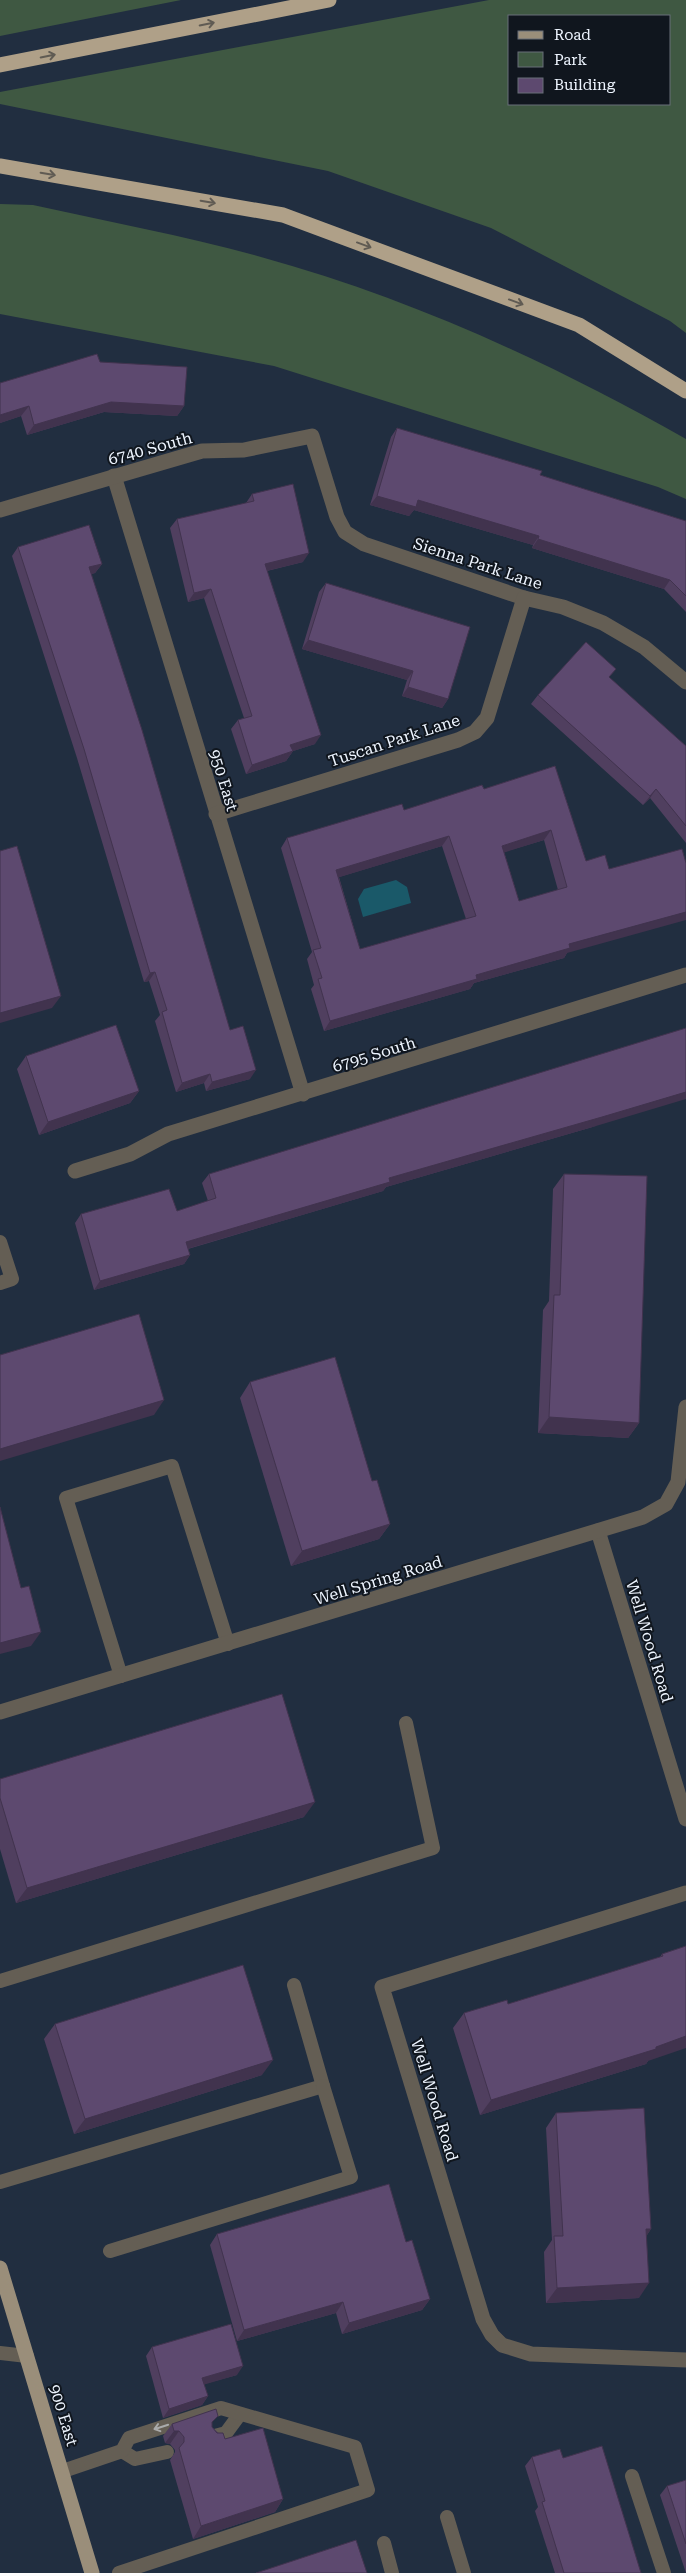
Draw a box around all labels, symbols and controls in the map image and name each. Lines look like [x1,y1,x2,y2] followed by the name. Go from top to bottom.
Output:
[508,15,671,105] legend
[199,19,215,28] one-way arrow
[554,26,591,44] text: Road
[39,51,55,60] one-way arrow
[554,51,588,69] text: Park
[554,76,616,94] text: Building
[40,169,56,179] one-way arrow
[200,197,216,207] one-way arrow
[356,241,371,250] one-way arrow
[509,298,524,307] one-way arrow
[106,428,194,469] street label: 6740 South
[411,534,545,593] street label: Sienna Park Lane
[326,710,463,771] street label: Tuscan Park Lane
[205,747,242,813] street label: 950 East
[330,1033,418,1076] street label: 6795 South
[312,1552,445,1609] street label: Well Spring Road
[622,1578,677,1705] street label: Well Wood Road
[407,2037,462,2164] street label: Well Wood Road
[45,2382,82,2448] street label: 900 East
[153,2423,169,2433] one-way arrow

